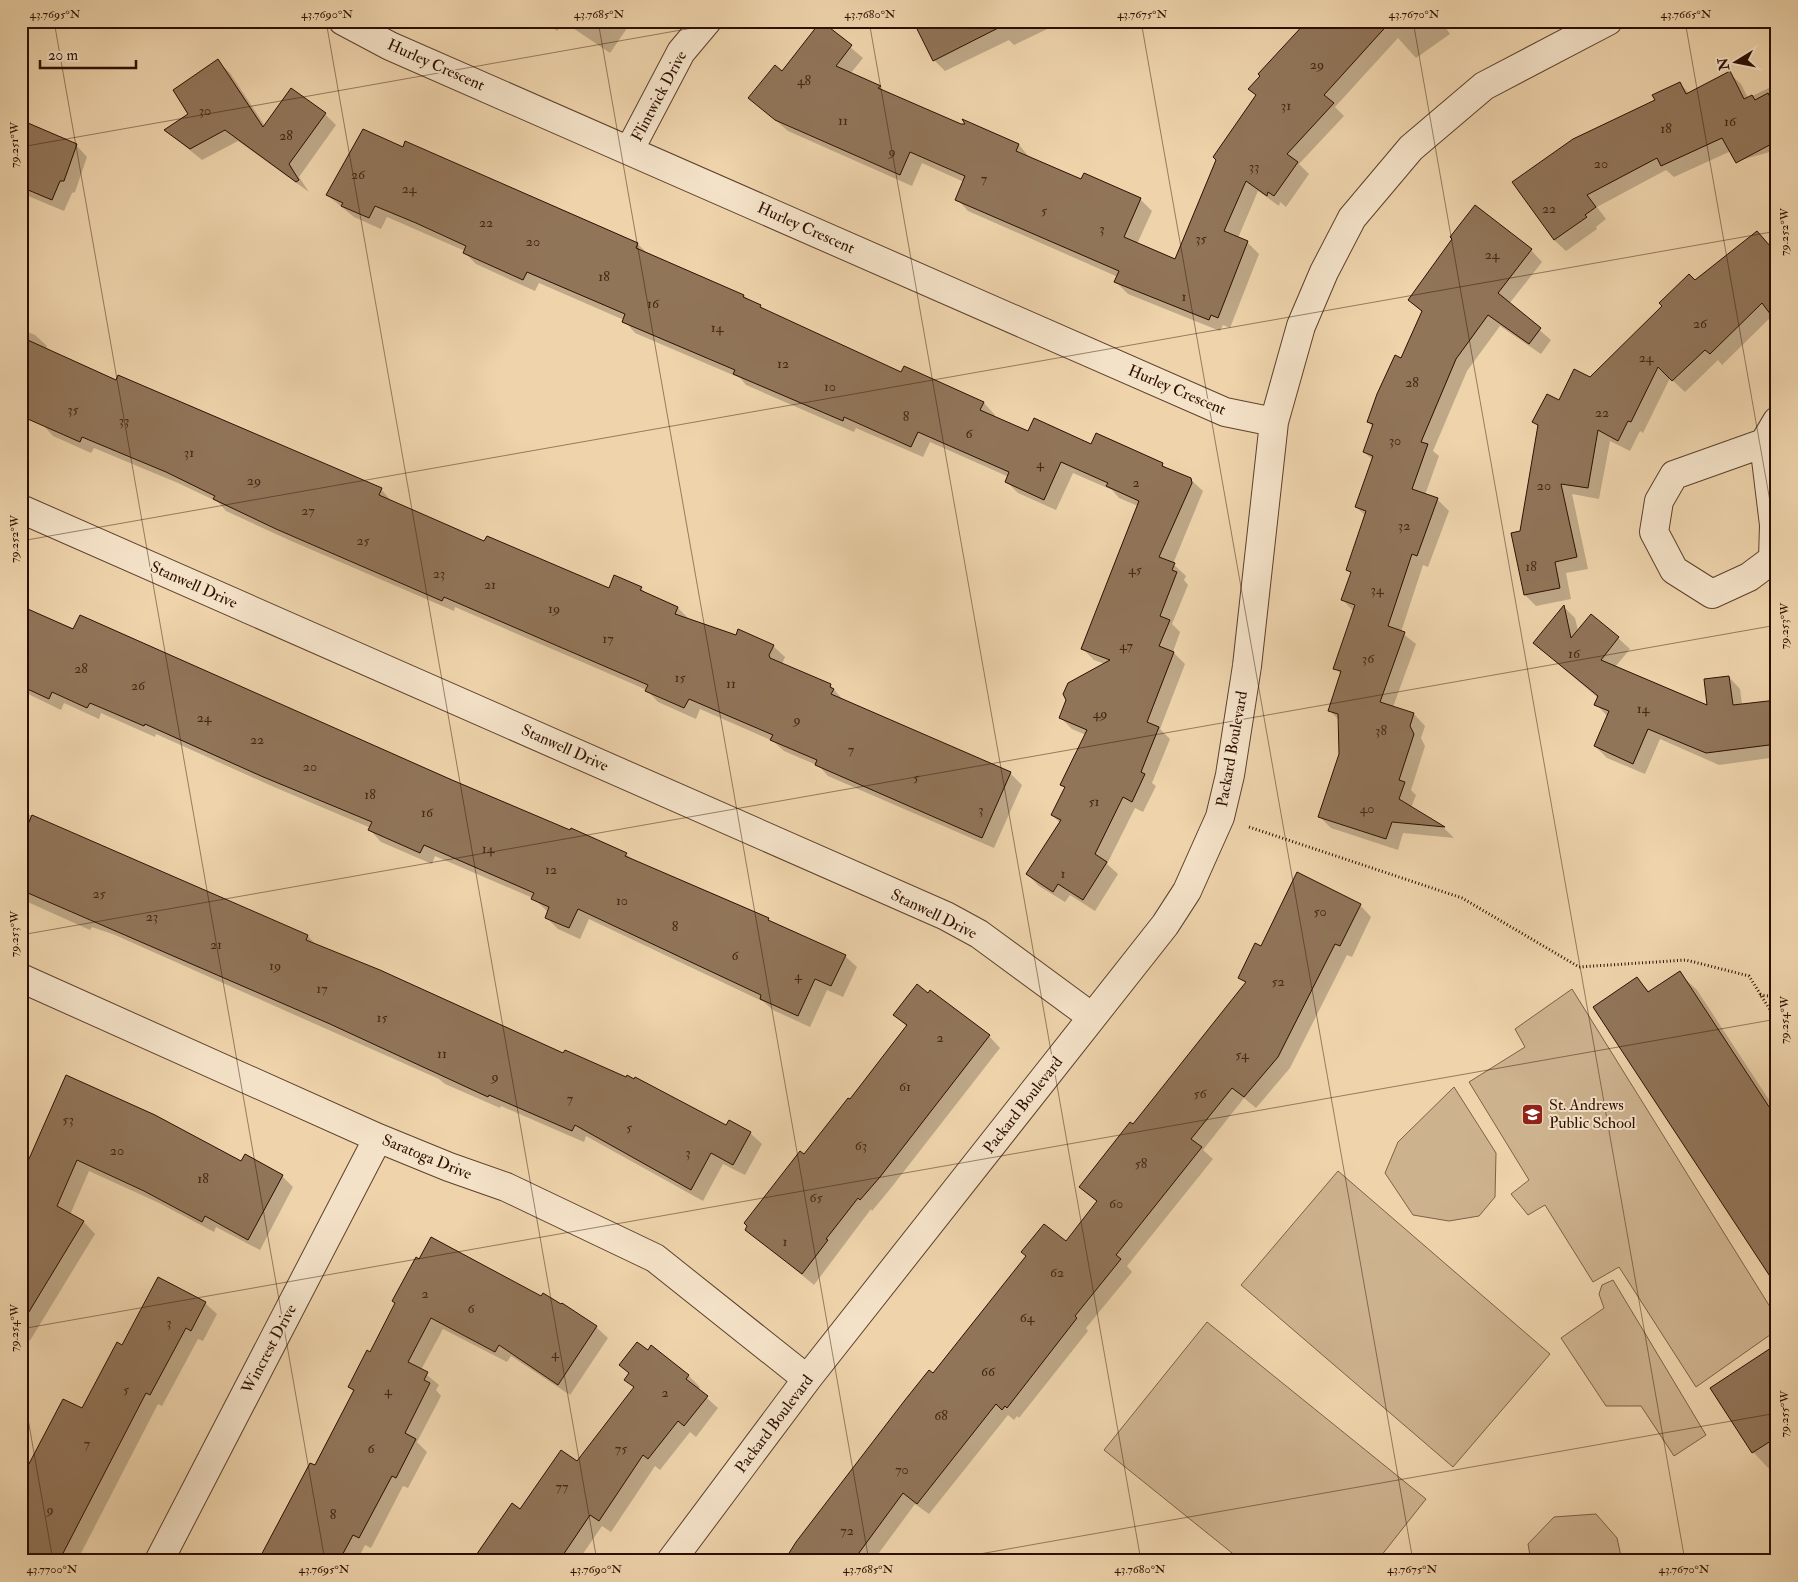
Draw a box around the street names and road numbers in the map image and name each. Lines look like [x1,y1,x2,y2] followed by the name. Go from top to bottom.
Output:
[384,35,488,95] street label: Hurley Crescent
[627,47,691,145] street label: Flintwick Drive
[754,198,858,258] street label: Hurley Crescent
[1125,360,1229,420] street label: Hurley Crescent
[147,557,241,613] street label: Stanwell Drive
[1212,689,1252,809] street label: Packard Boulevard
[518,720,612,776] street label: Stanwell Drive
[888,885,981,944] street label: Stanwell Drive
[979,1052,1067,1157] street label: Packard Boulevard
[379,1130,475,1184] street label: Saratoga Drive
[237,1301,301,1398] street label: Wincrest Drive
[731,1371,817,1477] street label: Packard Boulevard

